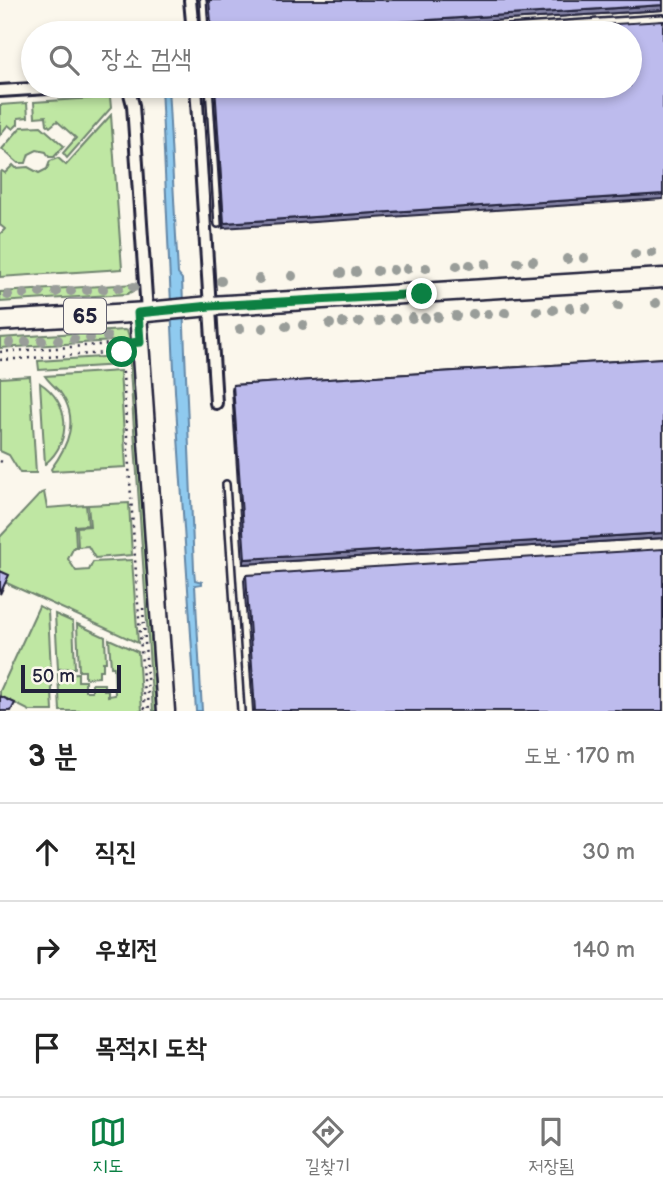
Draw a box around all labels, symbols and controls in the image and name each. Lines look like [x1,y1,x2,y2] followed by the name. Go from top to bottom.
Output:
[21,21,642,98] search box
[45,41,83,79] icon: search
[101,44,192,75] text: 장소 검색
[406,278,437,309] route end
[64,298,106,334] road number: 65
[106,336,137,367] route start
[21,662,121,694] scale bar
[32,665,75,688] text: 50 m
[28,739,78,775] text: 3 분
[524,742,635,770] text: 도보 · 170 m
[28,833,66,871] icon: ahead
[95,837,137,868] text: 직진
[582,838,635,866] text: 30 m
[28,931,66,969] icon: right
[95,935,158,966] text: 우회전
[573,936,635,964] text: 140 m
[28,1029,66,1067] icon: arrive
[95,1033,207,1064] text: 목적지 도착
[89,1113,127,1179] tab: 지도
[305,1113,351,1179] tab: 길찾기
[528,1113,574,1179] tab: 저장됨

